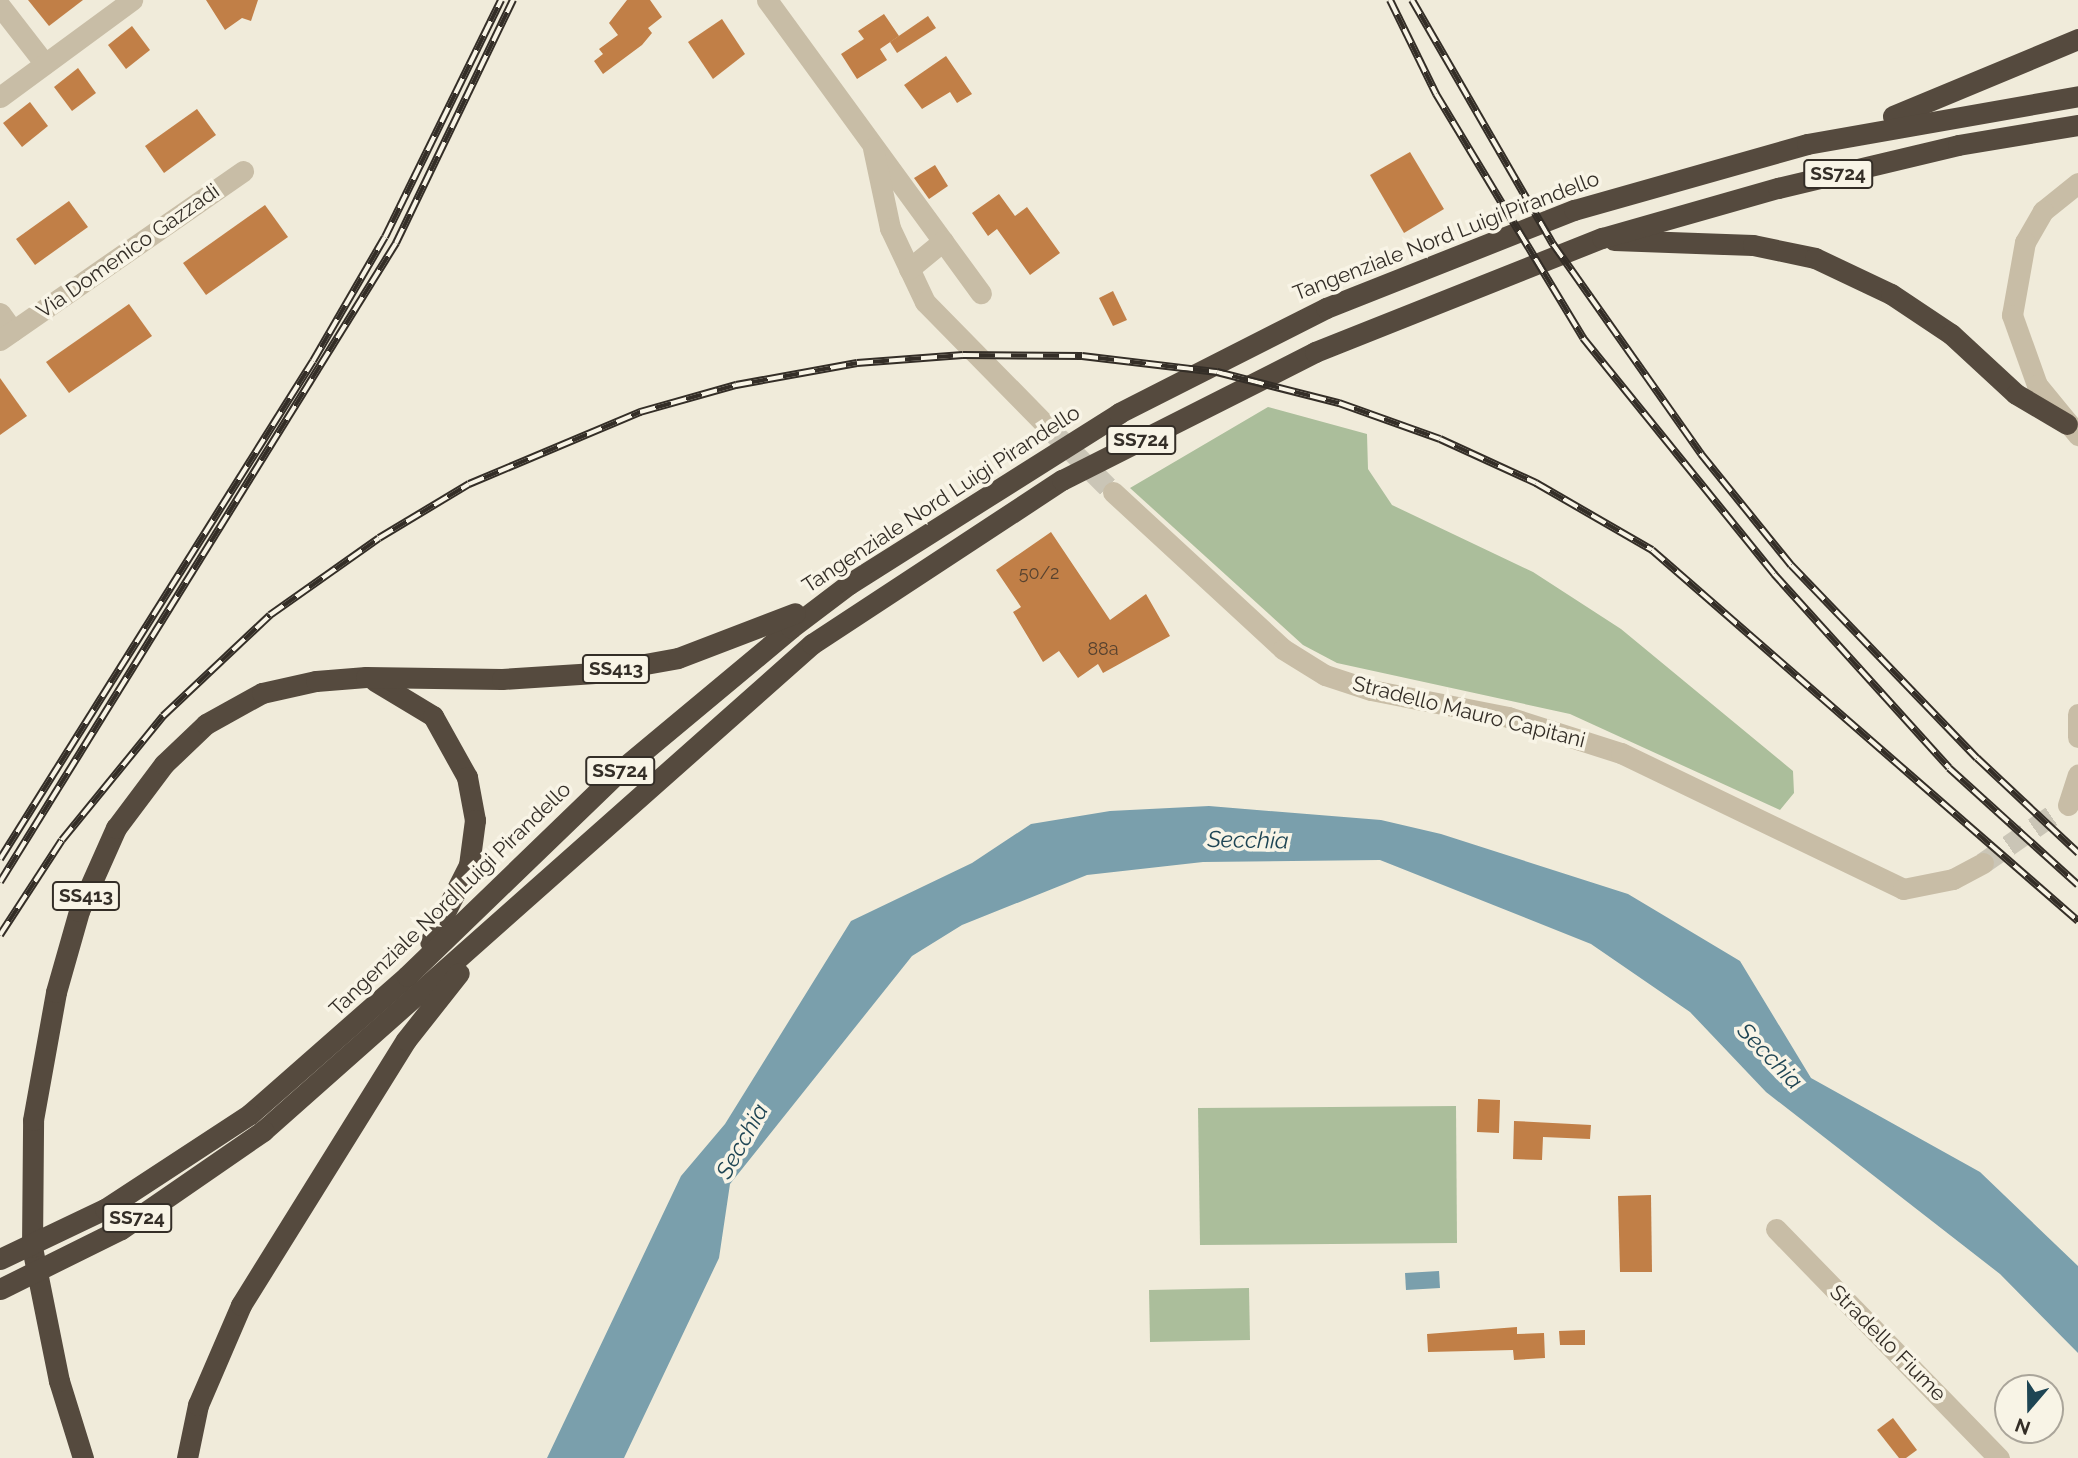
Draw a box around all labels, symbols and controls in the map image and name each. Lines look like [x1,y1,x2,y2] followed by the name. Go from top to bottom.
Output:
[1803,158,1873,190] road number: SS724
[1289,166,1603,306] street label: Tangenziale Nord Luigi Pirandello
[32,178,224,324] street label: Via Domenico Gazzadi
[798,400,1084,598] street label: Tangenziale Nord Luigi Pirandello
[1106,424,1176,456] road number: SS724
[1019,562,1059,584] house number: 50/2
[1087,638,1119,660] house number: 88a
[581,654,651,684] road number: SS413
[1350,671,1588,753] street label: Stradello Mauro Capitani
[585,756,655,786] road number: SS724
[324,777,576,1021] street label: Tangenziale Nord Luigi Pirandello
[1207,825,1289,855] water label: Secchia
[51,880,121,912] road number: SS413
[1732,1017,1808,1095] water label: Secchia
[710,1099,774,1183] water label: Secchia
[102,1202,172,1234] road number: SS724
[1825,1280,1951,1406] street label: Stradello Fiume
[1994,1374,2064,1444] north arrow
[2012,1414,2033,1440] text: N

